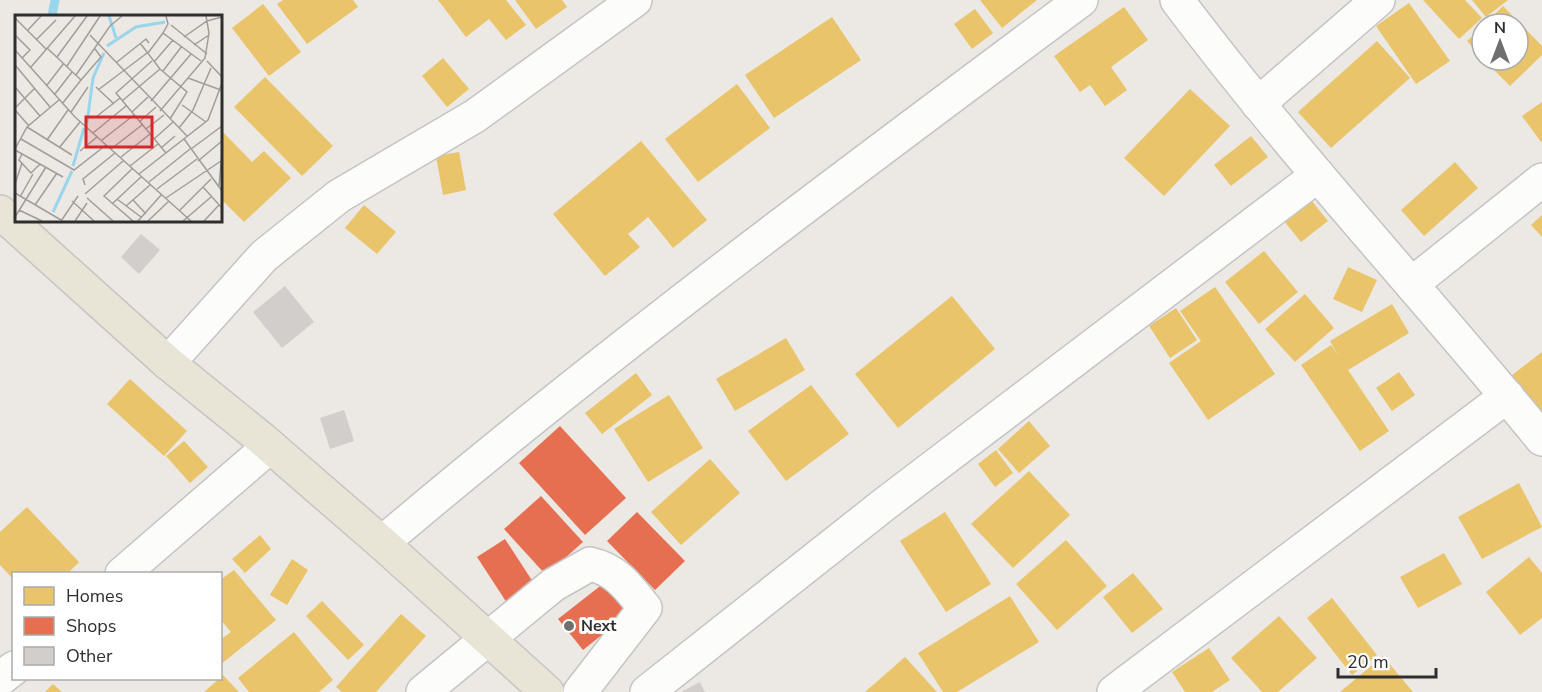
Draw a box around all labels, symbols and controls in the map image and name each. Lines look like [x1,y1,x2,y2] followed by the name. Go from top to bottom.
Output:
[1470,12,1530,72] north arrow
[15,15,222,222] inset map
[1494,17,1506,39] text: N
[12,572,222,680] legend
[66,584,123,608] text: Homes
[66,614,116,638] text: Shops
[581,615,617,637] place label: Next
[562,619,576,633] marker: Next
[1338,641,1436,679] scale bar
[66,644,113,668] text: Other
[1347,650,1389,674] text: 20 m

